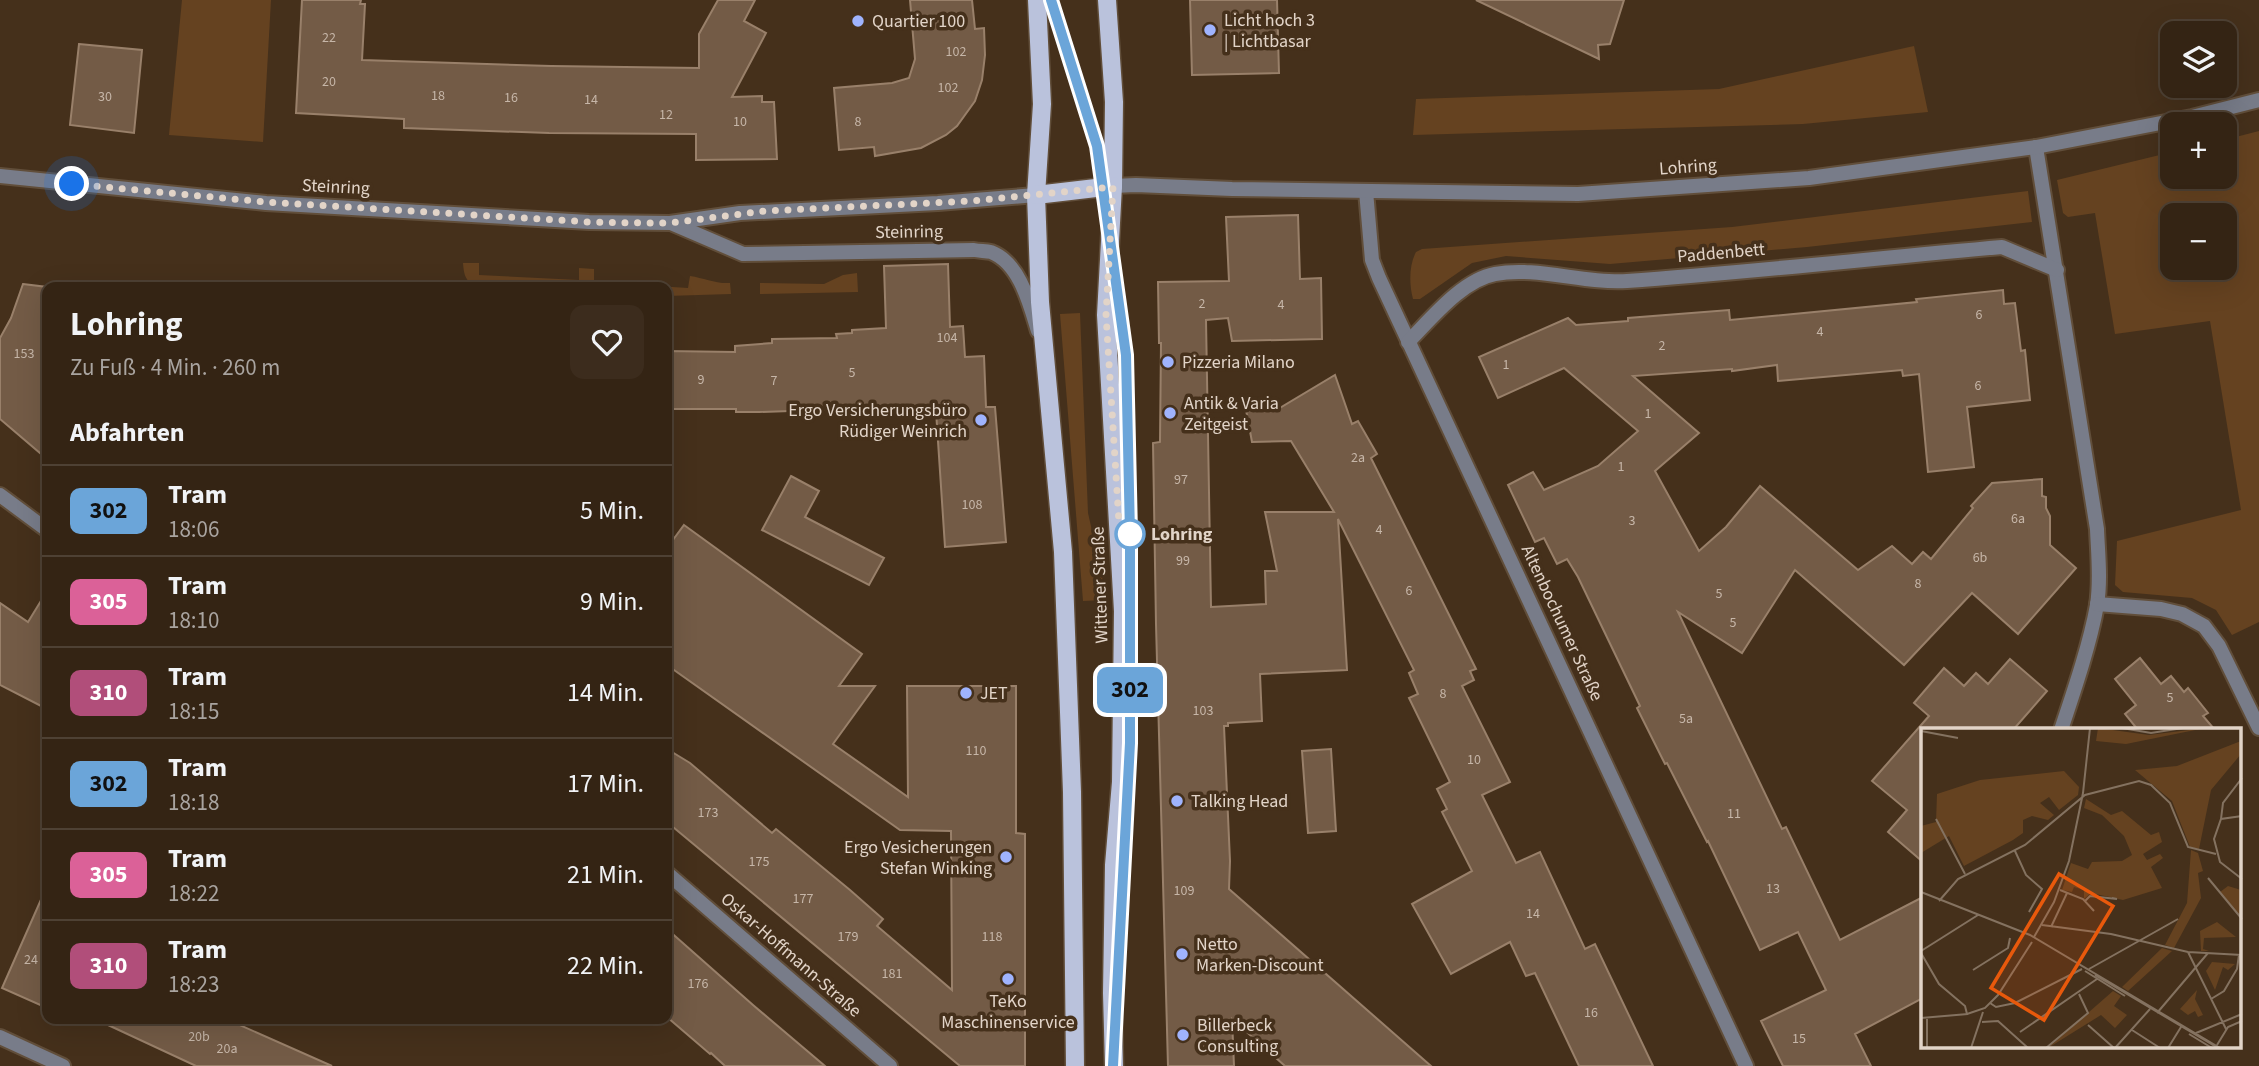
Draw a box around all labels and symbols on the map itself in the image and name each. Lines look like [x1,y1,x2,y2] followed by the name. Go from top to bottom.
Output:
[1224,8,1315,54] place label: Licht hoch 3 | Lichtbasar
[872,9,965,34] place label: Quartier 100
[850,13,866,29] marker: Quartier 100
[1202,22,1218,38] marker: Licht hoch 3 | Lichtbasar
[322,28,336,48] house number: 22
[946,42,966,62] house number: 102
[322,72,336,92] house number: 20
[938,78,958,98] house number: 102
[431,86,445,106] house number: 18
[98,87,112,107] house number: 30
[504,88,518,108] house number: 16
[584,90,598,110] house number: 14
[659,105,673,125] house number: 12
[733,112,747,132] house number: 10
[855,112,862,132] house number: 8
[1658,153,1718,181] street label: Lohring
[54,166,89,201] your location
[301,173,371,201] street label: Steinring
[875,219,943,245] street label: Steinring
[1676,237,1766,269] street label: Paddenbett
[1199,294,1206,314] house number: 2
[1278,295,1285,315] house number: 4
[1976,305,1983,325] house number: 6
[1817,322,1824,342] house number: 4
[937,328,957,348] house number: 104
[1659,336,1666,356] house number: 2
[14,344,34,364] house number: 153
[1182,350,1295,375] place label: Pizzeria Milano
[1160,354,1176,370] marker: Pizzeria Milano
[1503,355,1510,375] house number: 1
[849,363,856,383] house number: 5
[698,370,705,390] house number: 9
[771,371,778,391] house number: 7
[1975,376,1982,396] house number: 6
[1184,391,1279,437] place label: Antik & Varia Zeitgeist
[788,398,967,444] place label: Ergo Versicherungsbüro Rüdiger Weinrich
[1645,404,1652,424] house number: 1
[1162,405,1178,421] marker: Antik & Varia Zeitgeist
[973,412,989,428] marker: Ergo Versicherungsbüro Rüdiger Weinrich
[1351,448,1365,468] house number: 2a
[1618,457,1625,477] house number: 1
[1174,470,1188,490] house number: 97
[962,495,982,515] house number: 108
[2011,509,2025,529] house number: 6a
[1629,511,1636,531] house number: 3
[1115,519,1145,549] marker: Lohring
[1376,520,1383,540] house number: 4
[1151,522,1213,547] place label: Lohring
[1085,526,1115,644] street label: Wittener Straße
[1515,541,1609,705] street label: Altenbochumer Straße
[1973,548,1988,568] house number: 6b
[1176,551,1190,571] house number: 99
[1915,574,1922,594] house number: 8
[1406,581,1413,601] house number: 6
[1716,584,1723,604] house number: 5
[1730,613,1737,633] house number: 5
[1090,667,1170,713] line badge: 302
[980,681,1008,706] place label: JET
[1440,684,1447,704] house number: 8
[958,685,974,701] marker: JET
[2167,688,2174,708] house number: 5
[1193,701,1213,721] house number: 103
[1679,709,1693,729] house number: 5a
[1921,728,2242,1048] inset map
[966,741,986,761] house number: 110
[1467,750,1481,770] house number: 10
[1191,789,1288,814] place label: Talking Head
[1169,793,1185,809] marker: Talking Head
[698,803,718,823] house number: 173
[1727,804,1741,824] house number: 11
[844,835,992,881] place label: Ergo Vesicherungen Stefan Winking
[998,849,1014,865] marker: Ergo Vesicherungen Stefan Winking
[749,852,769,872] house number: 175
[1766,879,1780,899] house number: 13
[1174,881,1194,901] house number: 109
[715,887,867,1023] street label: Oskar-Hoffmann-Straße
[793,889,813,909] house number: 177
[1526,904,1540,924] house number: 14
[838,927,858,947] house number: 179
[982,927,1002,947] house number: 118
[1196,932,1324,978] place label: Netto Marken-Discount
[1174,946,1190,962] marker: Netto Marken-Discount
[24,950,38,970] house number: 24
[882,964,902,984] house number: 181
[1000,971,1016,987] marker: TeKo Maschinenservice
[688,974,708,994] house number: 176
[941,989,1075,1035] place label: TeKo Maschinenservice
[1584,1003,1598,1023] house number: 16
[1197,1013,1278,1059] place label: Billerbeck Consulting
[188,1027,210,1047] house number: 20b
[1175,1027,1191,1043] marker: Billerbeck Consulting
[1792,1029,1806,1049] house number: 15
[217,1039,237,1059] house number: 20a

